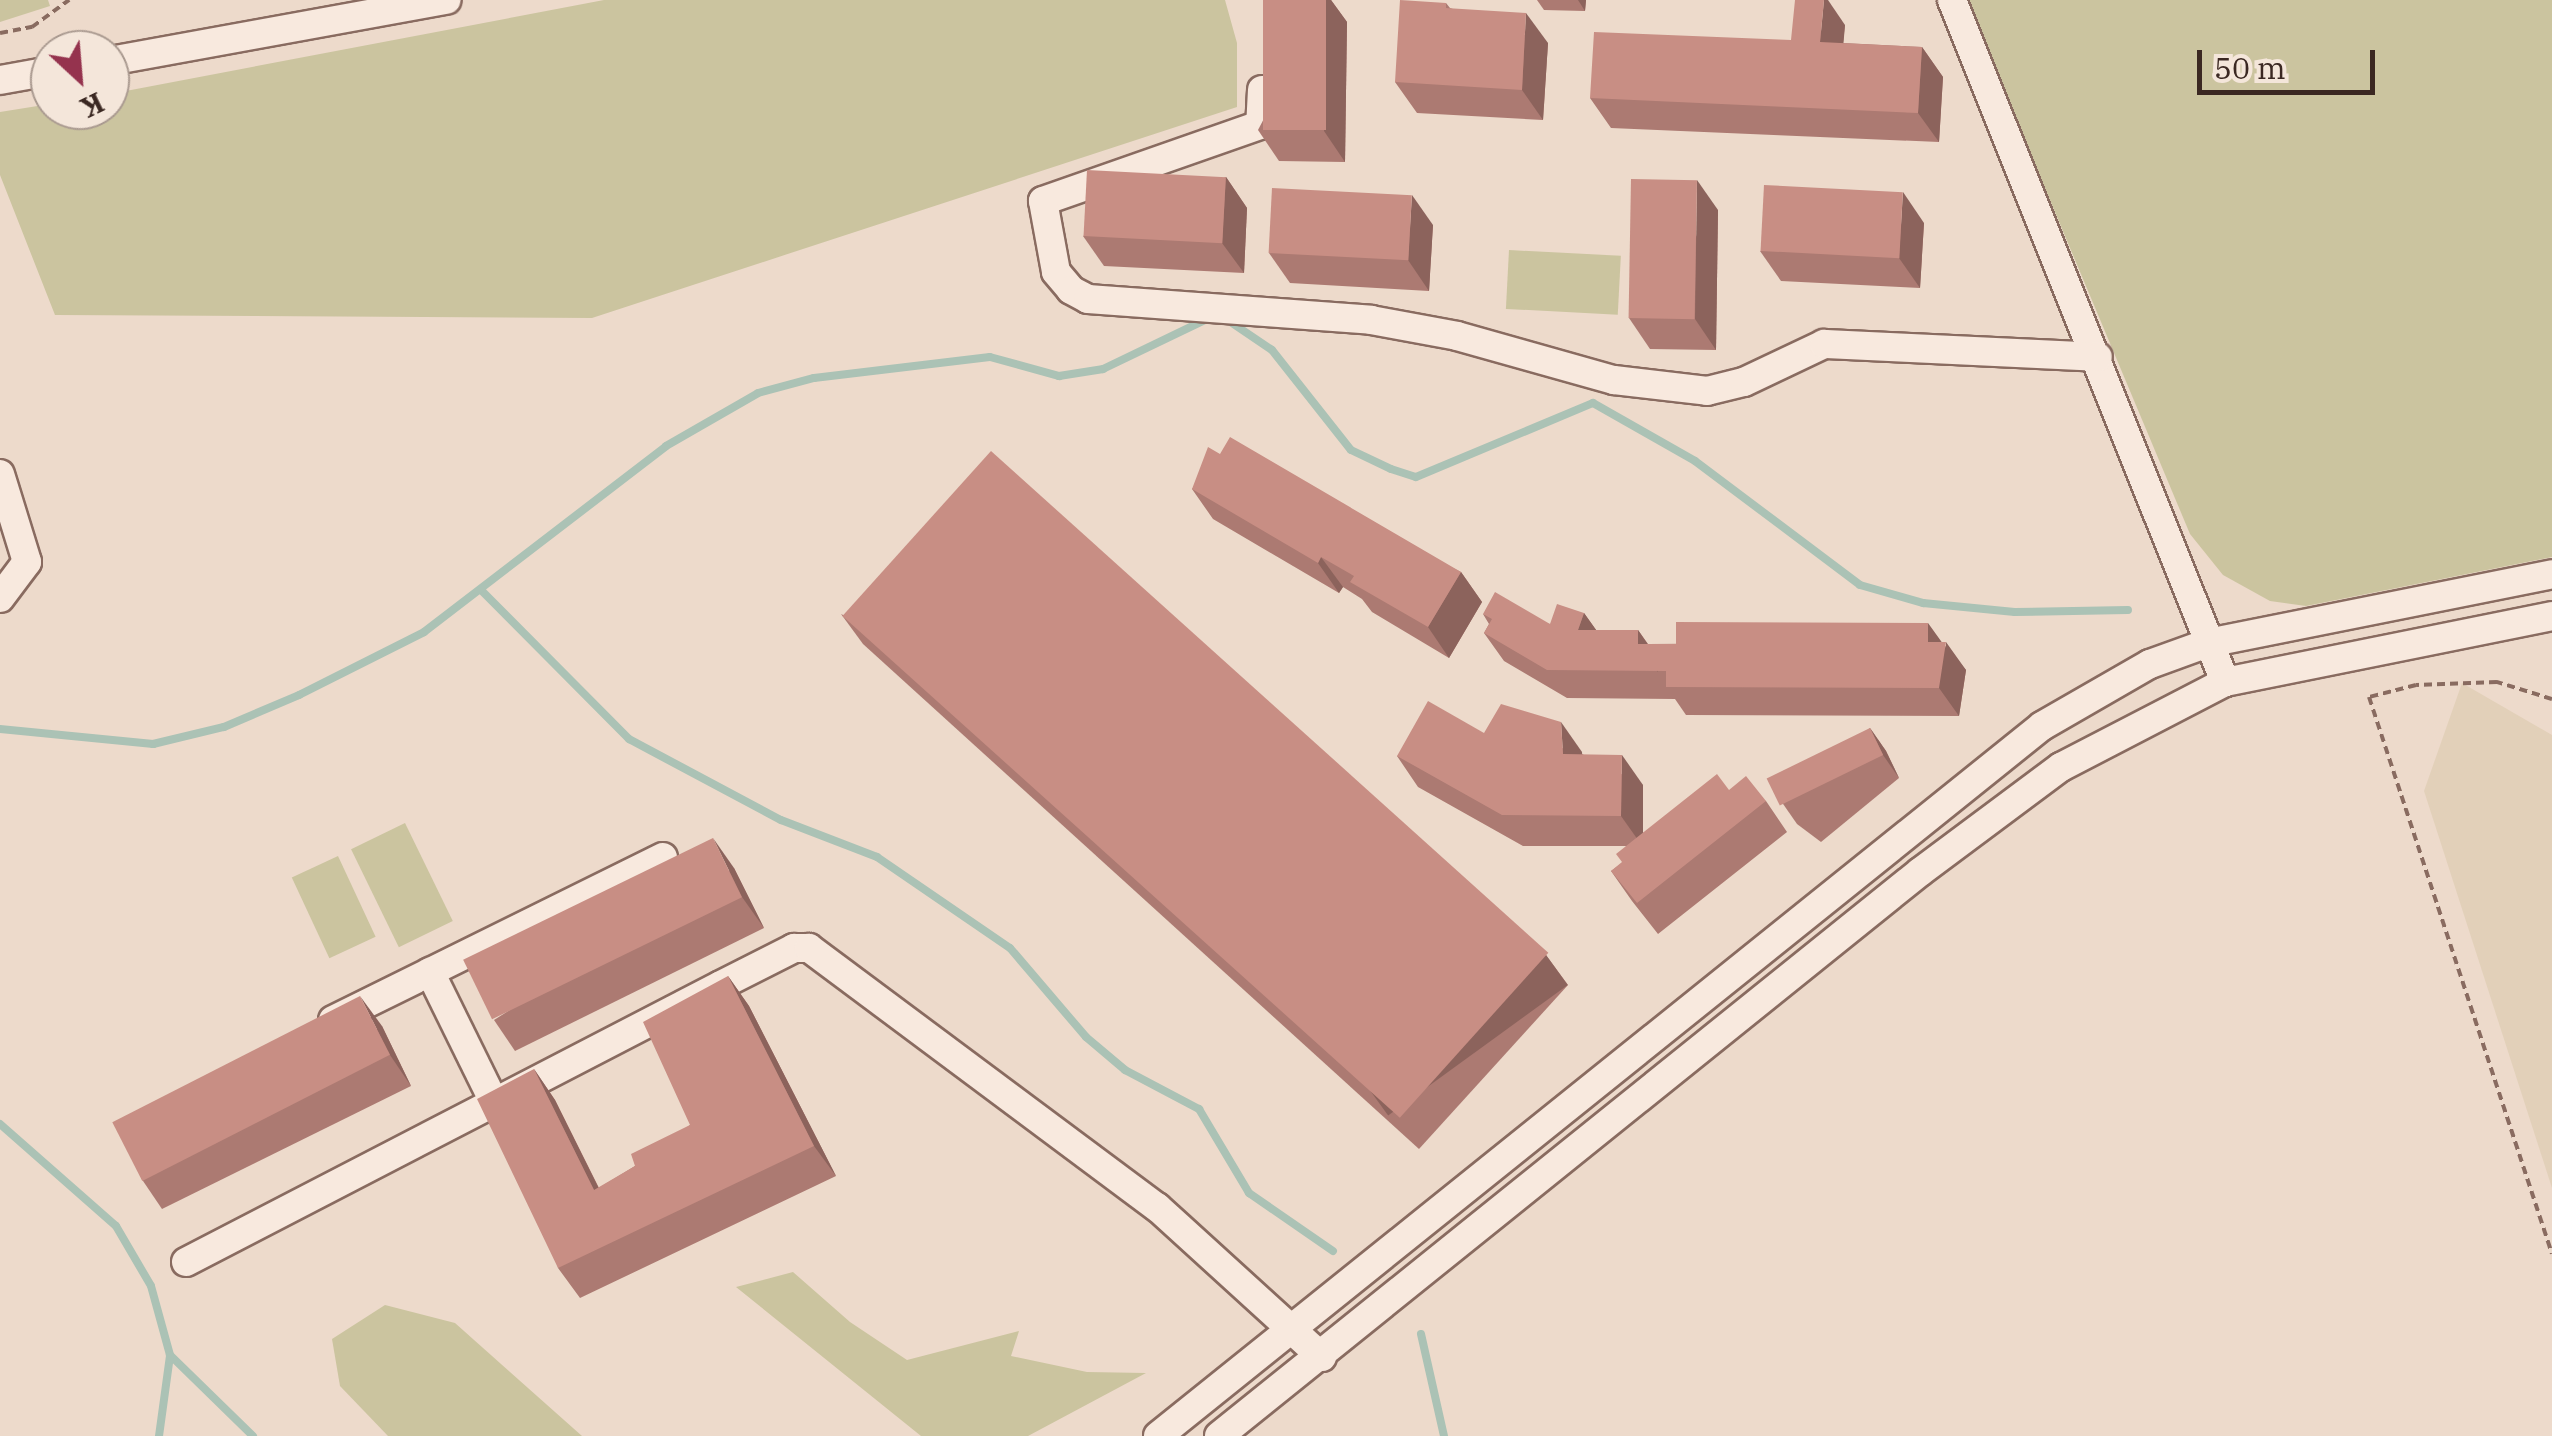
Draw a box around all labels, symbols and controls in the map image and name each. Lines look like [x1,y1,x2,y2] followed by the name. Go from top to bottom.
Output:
[30,30,130,130] north arrow
[2202,30,2380,92] scale bar
[2214,48,2286,87] text: 50 m
[75,84,110,127] text: K

